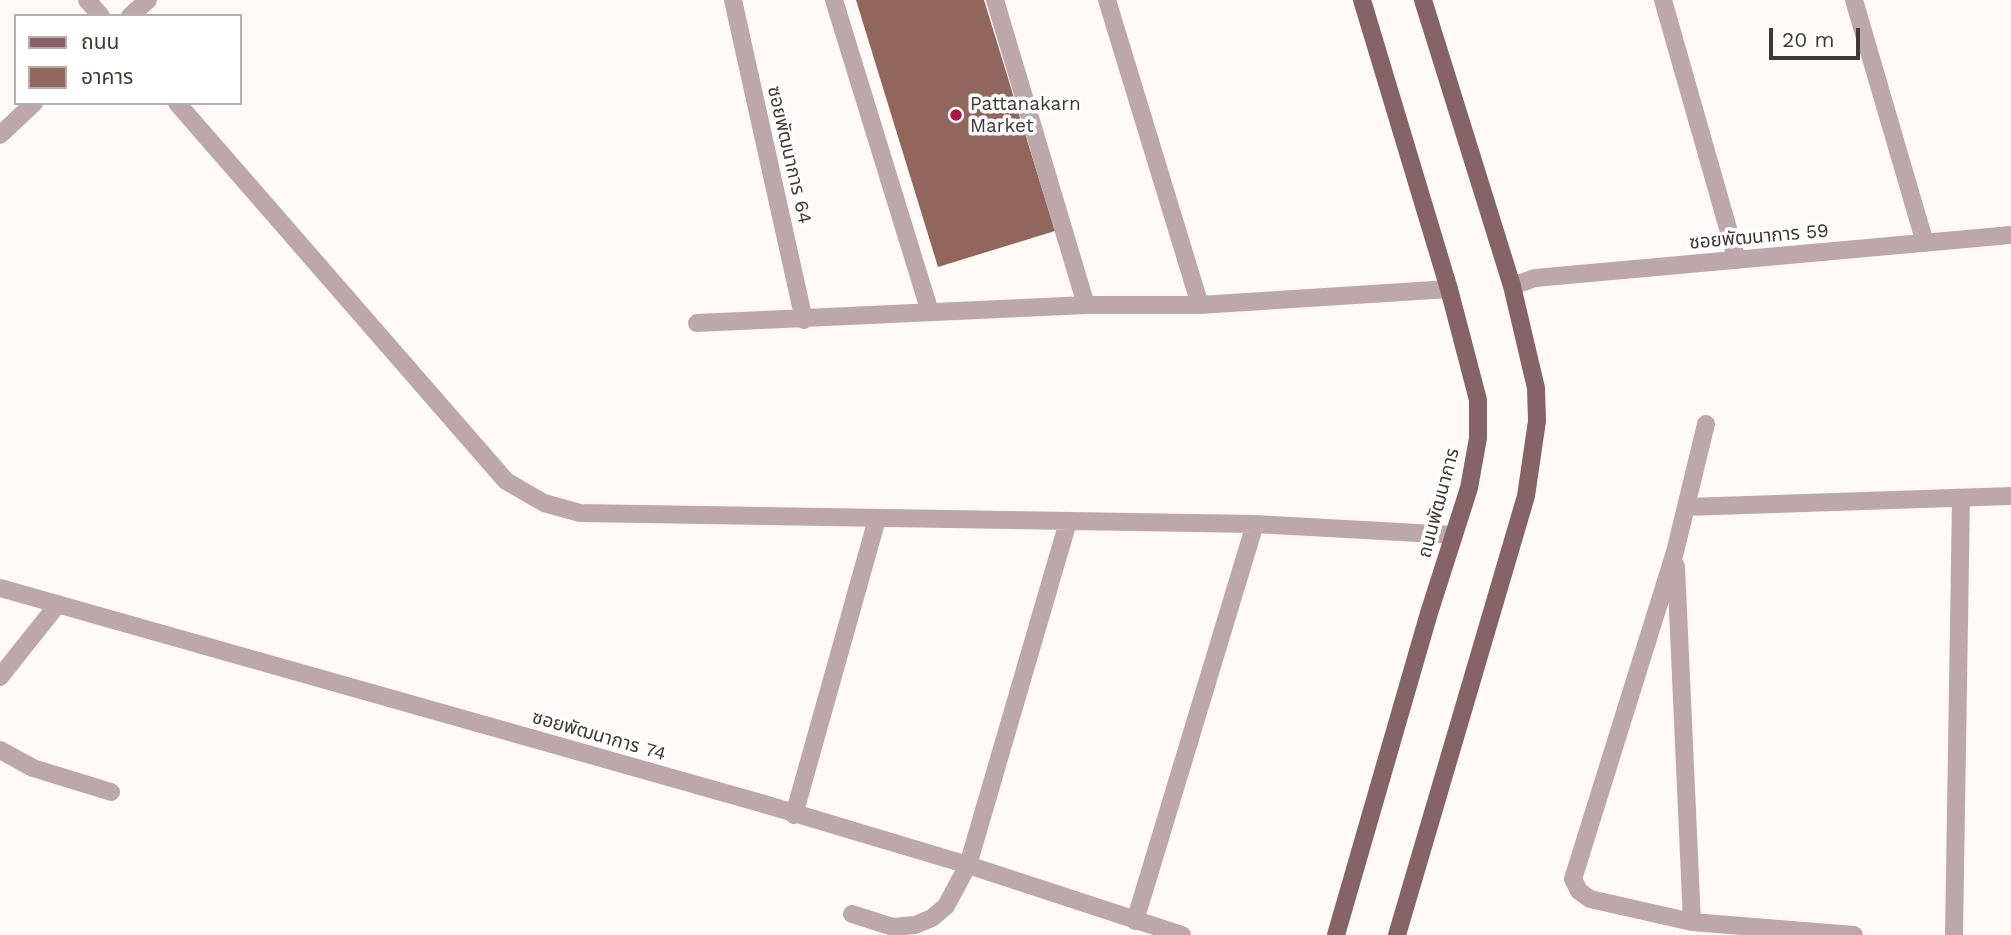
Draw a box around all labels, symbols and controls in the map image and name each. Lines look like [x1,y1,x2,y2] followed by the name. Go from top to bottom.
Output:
[14,14,242,105] legend
[1773,14,1864,58] scale bar
[1782,27,1834,52] text: 20 m
[81,29,119,54] text: ถนน
[81,64,133,89] text: อาคาร
[762,84,816,226] street label: ซอยพัฒนาการ 64
[970,93,1081,137] place label: Pattanakarn Market
[948,107,964,123] marker: Pattanakarn Market
[1688,220,1830,254] street label: ซอยพัฒนาการ 59
[1413,446,1465,560] street label: ถนนพัฒนาการ
[529,706,669,766] street label: ซอยพัฒนาการ 74

